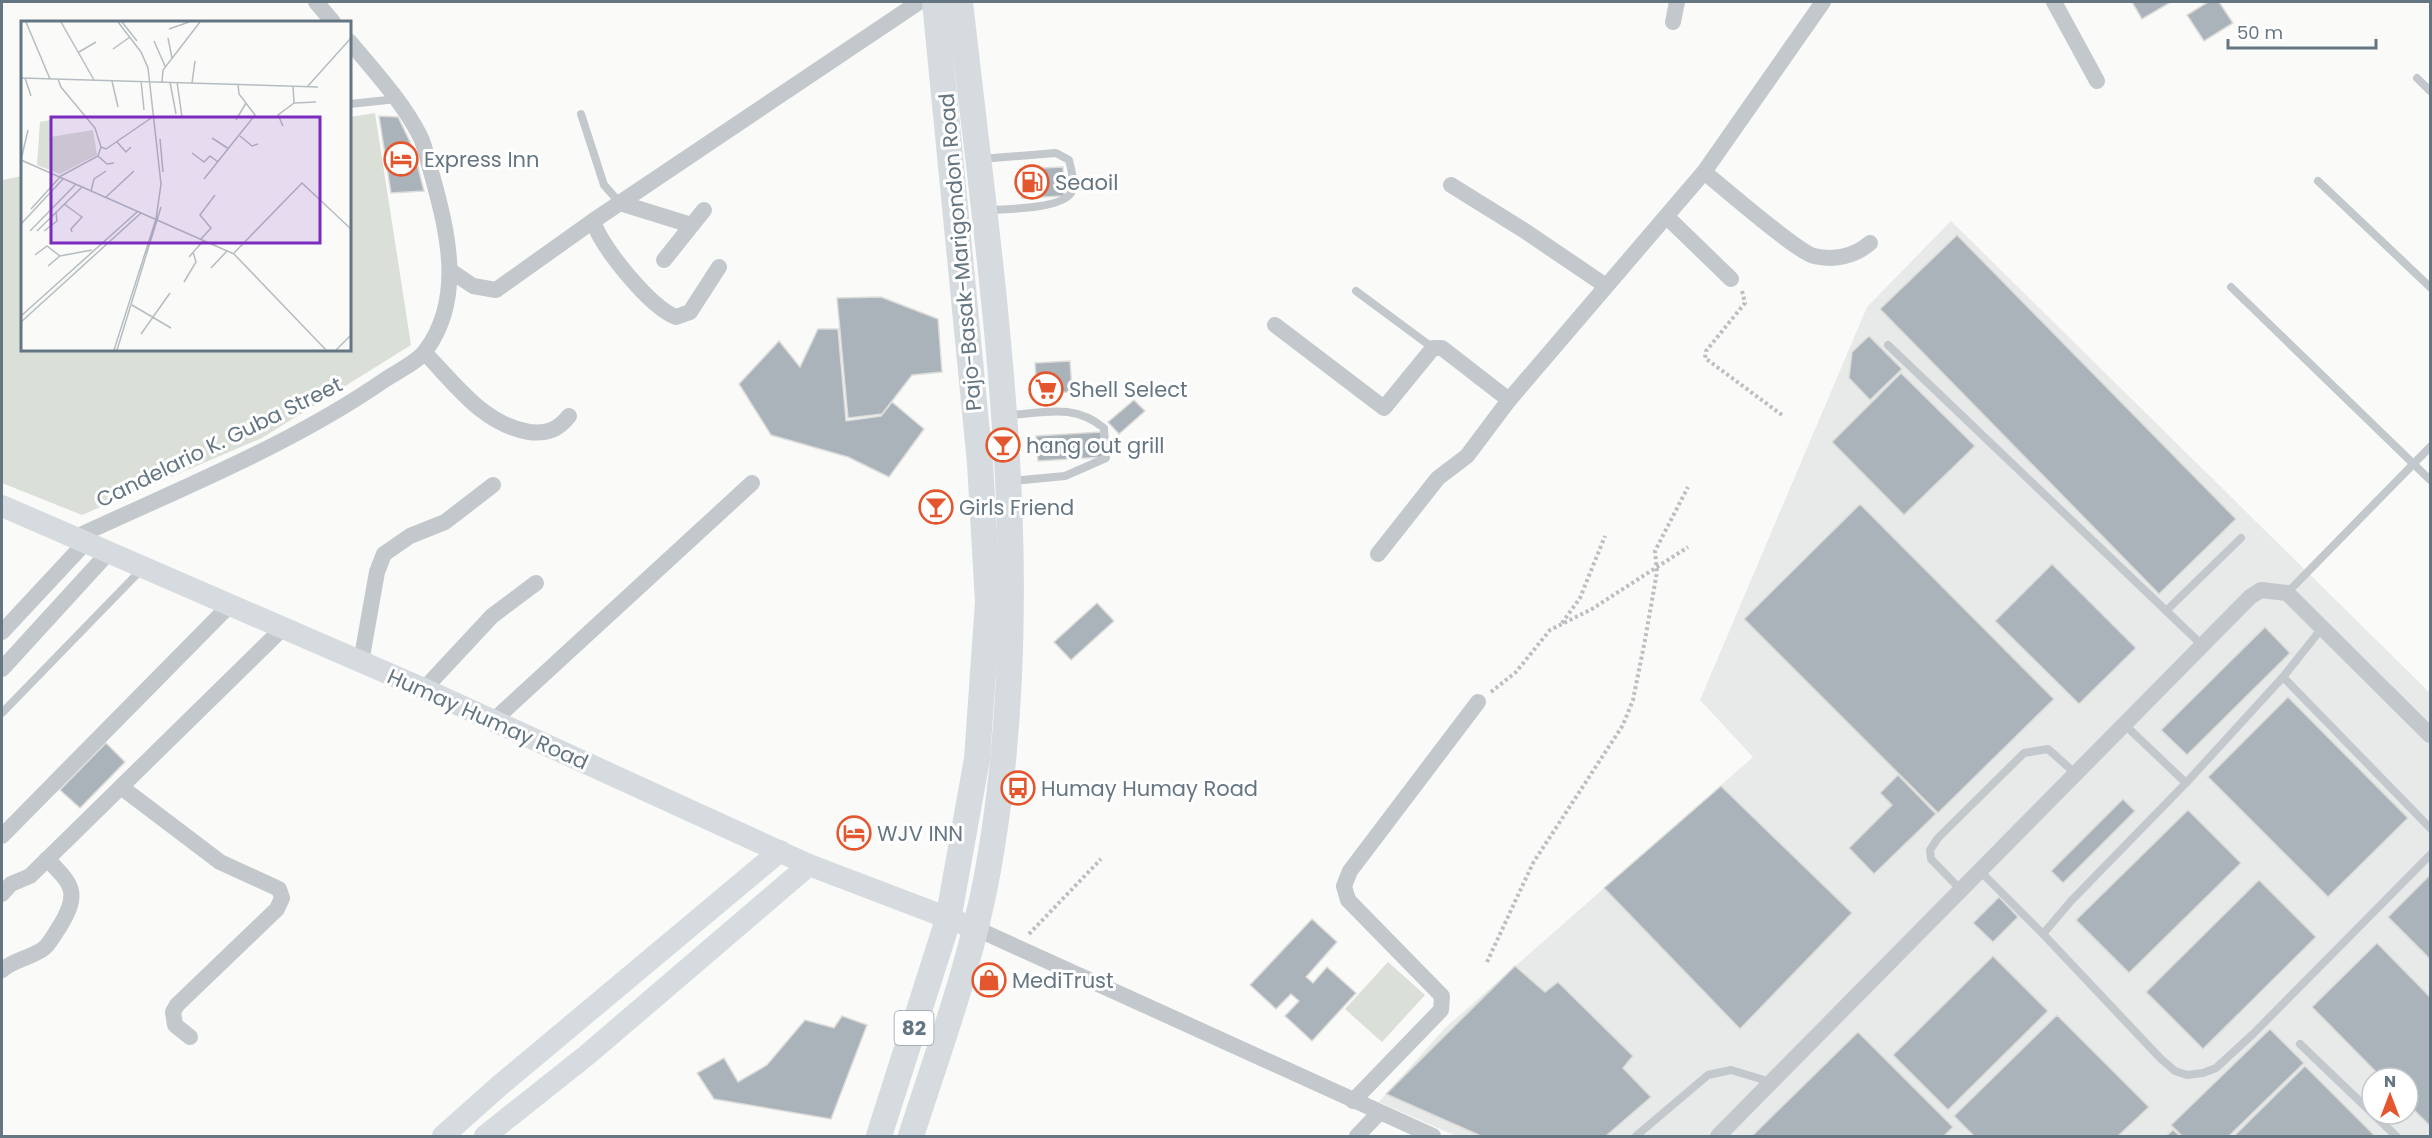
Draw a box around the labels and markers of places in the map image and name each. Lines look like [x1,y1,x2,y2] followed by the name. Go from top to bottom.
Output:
[383,141,419,177] hotel icon: Express Inn
[424,145,539,174] place label: Express Inn
[1014,164,1050,200] fuel station icon: Seaoil
[1055,168,1118,197] place label: Seaoil
[1028,371,1064,407] supermarket icon: Shell Select
[1069,375,1188,404] place label: Shell Select
[985,427,1021,463] bar icon: hang out grill
[1026,431,1165,460] place label: hang out grill
[918,489,954,525] bar icon: Girls Friend
[959,493,1074,522] place label: Girls Friend
[1000,770,1036,806] bus stop icon: Humay Humay Road
[1041,774,1258,803] place label: Humay Humay Road
[836,815,872,851] hotel icon: WJV INN
[877,819,963,848] place label: WJV INN
[971,962,1007,998] shop icon: MediTrust
[1012,966,1114,995] place label: MediTrust

